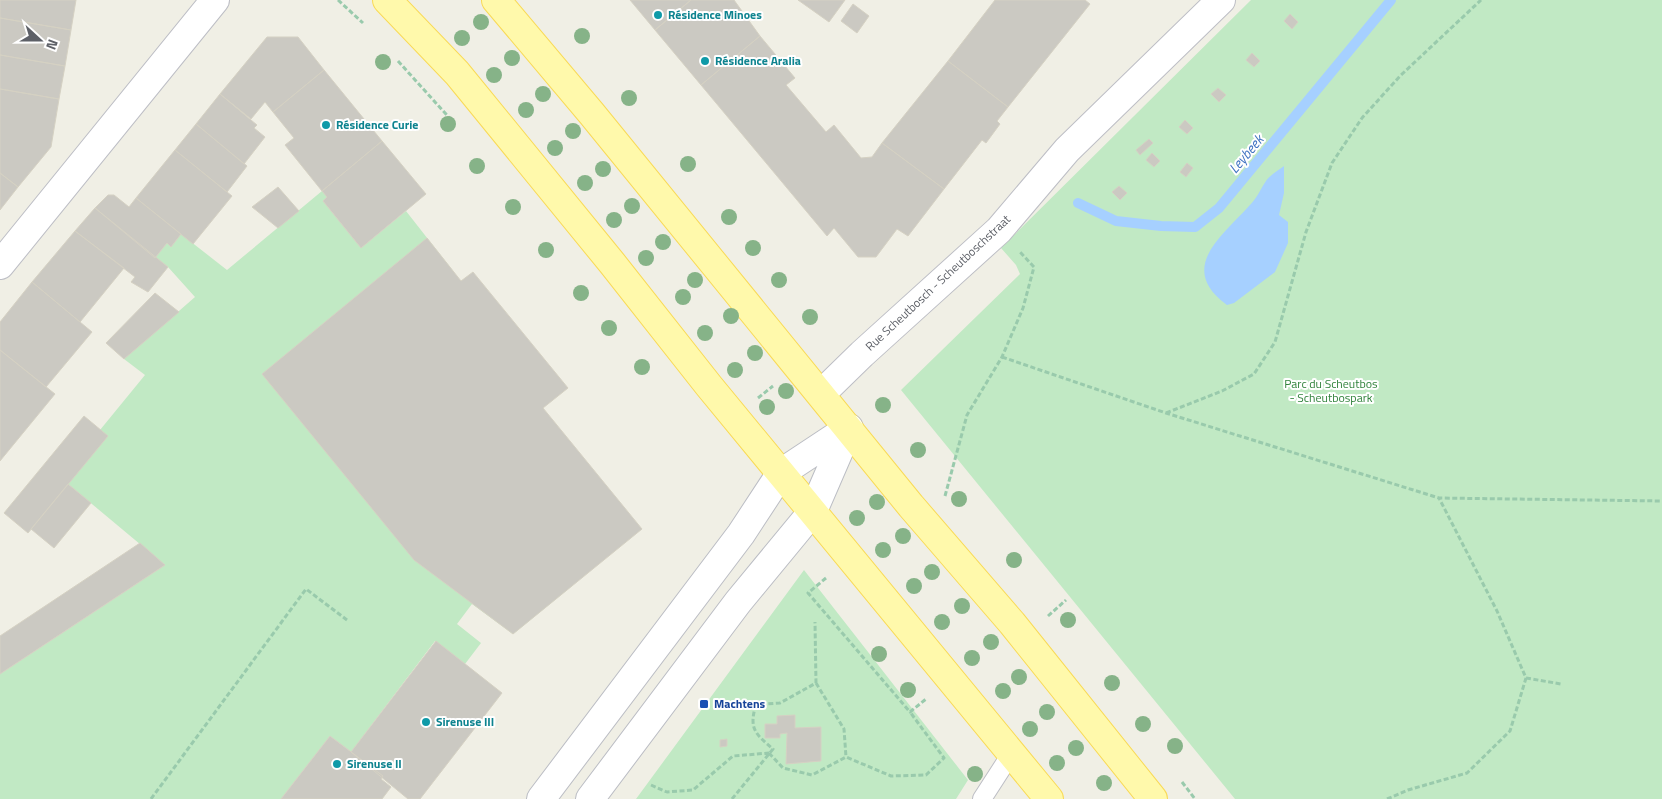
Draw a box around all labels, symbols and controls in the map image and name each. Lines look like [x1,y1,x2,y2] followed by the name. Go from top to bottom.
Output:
[668,5,762,24] place label: Résidence Minoes
[652,9,664,21] marker: Résidence Minoes
[15,15,65,65] north arrow
[41,37,64,53] text: N
[715,51,801,70] place label: Résidence Aralia
[699,55,711,67] marker: Résidence Aralia
[336,115,418,134] place label: Résidence Curie
[320,119,332,131] marker: Résidence Curie
[1223,128,1269,178] water label: Leybeek
[861,209,1015,355] street label: Rue Scheutbosch - Scheutboschstraat
[1284,374,1378,407] park label: Parc du Scheutbos - Scheutbospark
[714,694,766,713] place label: Machtens
[698,698,710,710] marker: Machtens
[436,712,494,731] place label: Sirenuse III
[420,716,432,728] marker: Sirenuse III
[347,754,402,773] place label: Sirenuse II
[331,758,343,770] marker: Sirenuse II

